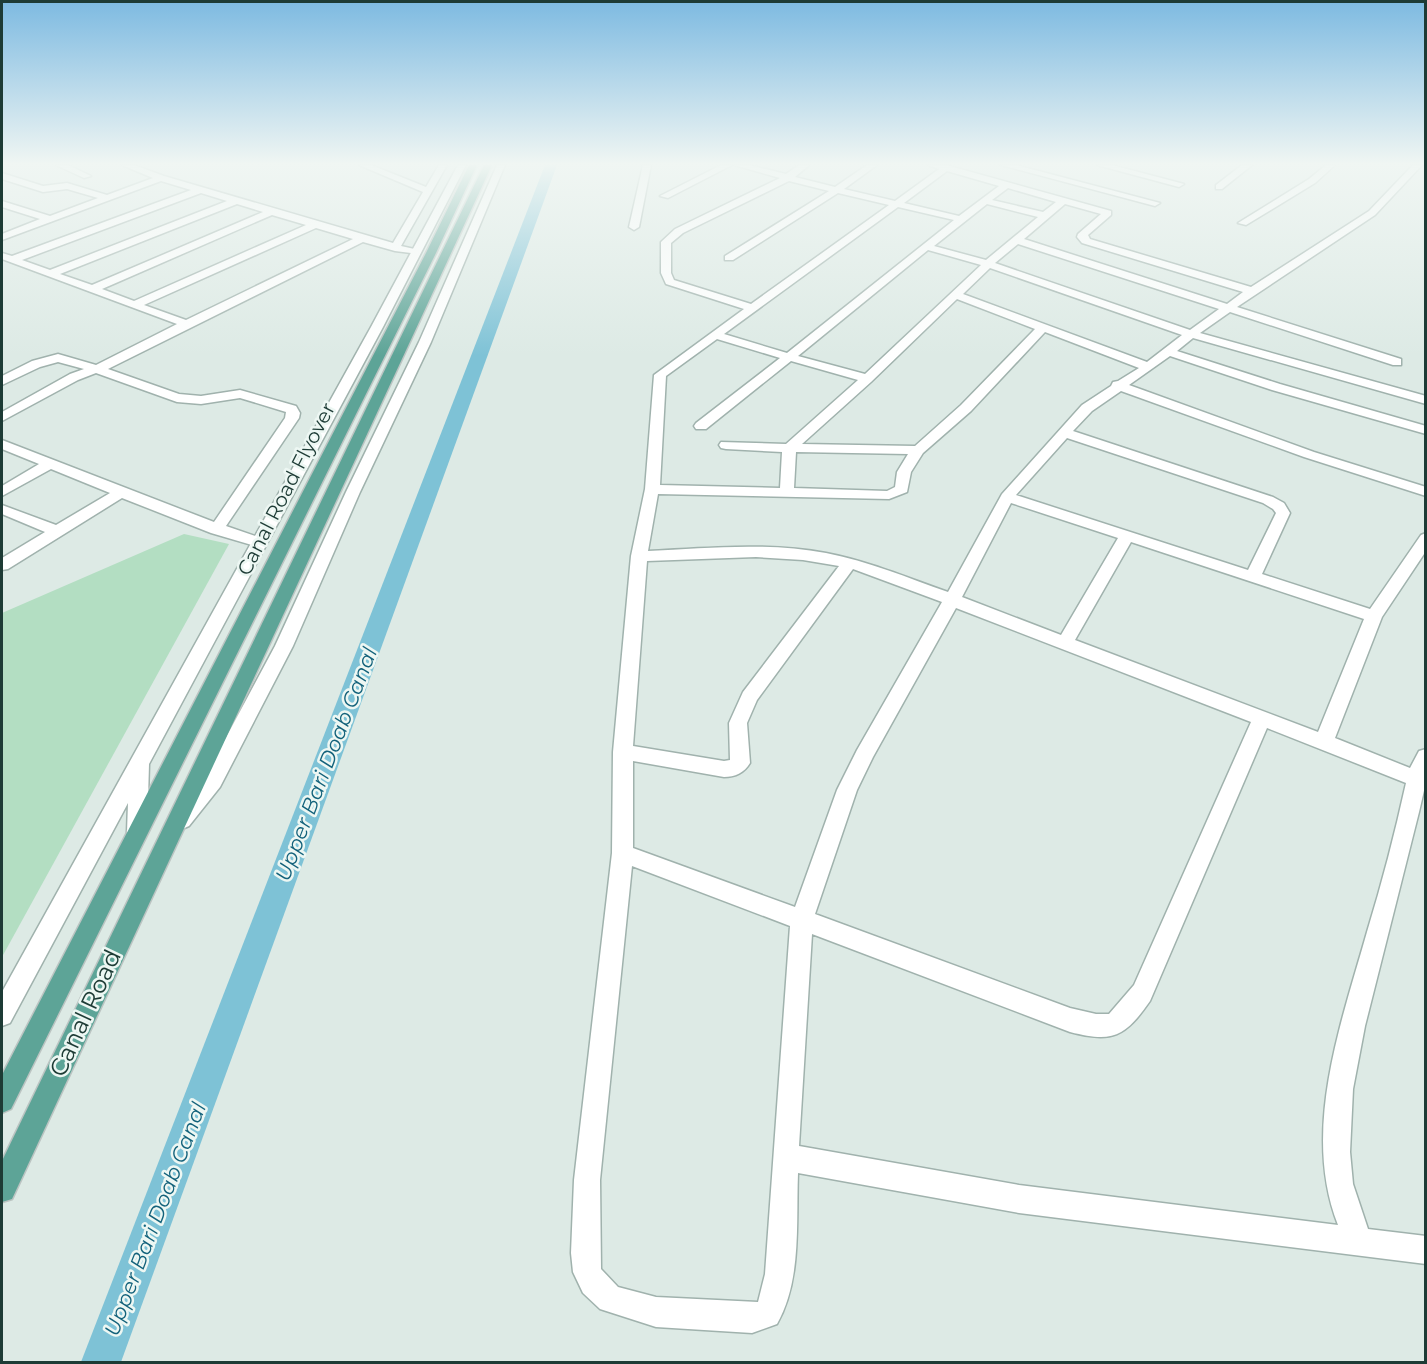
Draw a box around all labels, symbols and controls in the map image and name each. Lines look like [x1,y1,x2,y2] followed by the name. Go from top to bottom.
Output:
[232,399,340,579] street label: Canal Road Flyover
[270,643,382,884] water label: Upper Bari Doab Canal
[43,945,127,1081] street label: Canal Road
[99,1098,211,1339] water label: Upper Bari Doab Canal

